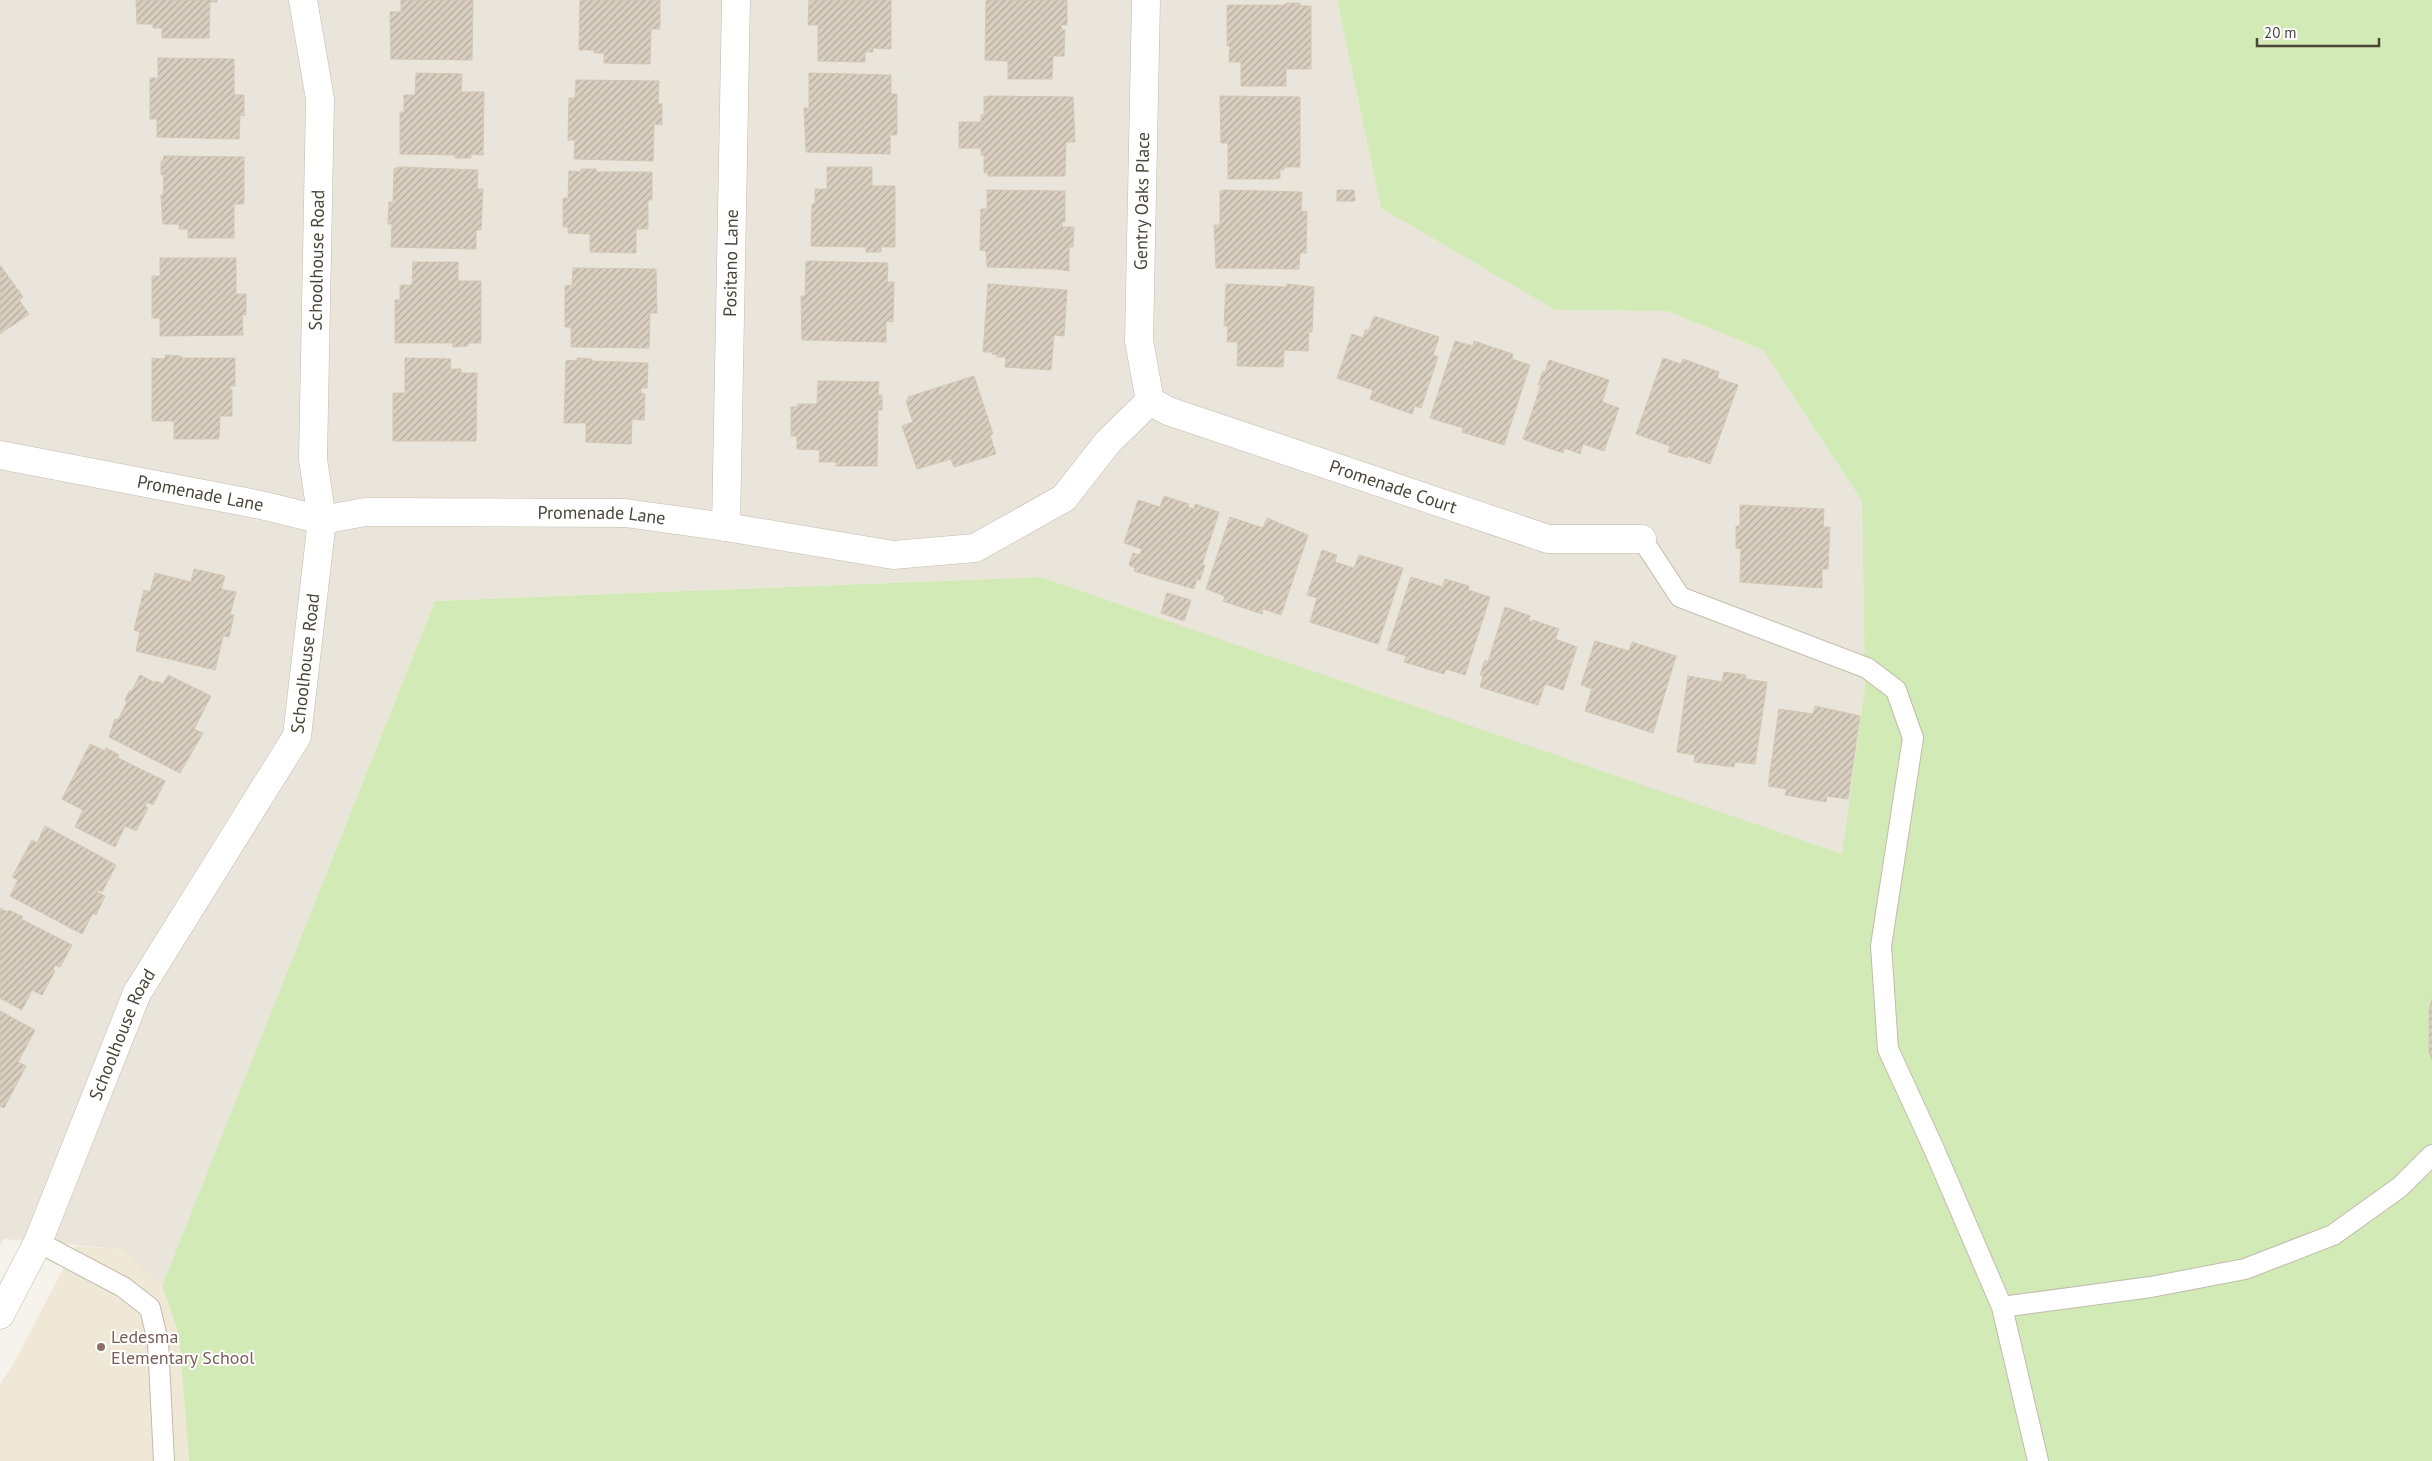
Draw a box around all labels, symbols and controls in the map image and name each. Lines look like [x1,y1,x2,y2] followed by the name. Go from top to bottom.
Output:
[2257,15,2380,47] scale bar
[2264,23,2297,42] text: 20 m
[1129,132,1154,270] street label: Gentry Oaks Place
[303,189,329,331] street label: Schoolhouse Road
[718,209,743,317] street label: Positano Lane
[1326,454,1460,518] street label: Promenade Court
[135,470,266,516] street label: Promenade Lane
[537,501,667,530] street label: Promenade Lane
[285,592,324,735] street label: Schoolhouse Road
[83,964,160,1104] street label: Schoolhouse Road
[111,1325,255,1369] place label: Ledesma Elementary School
[95,1341,107,1353] marker: Ledesma Elementary School

